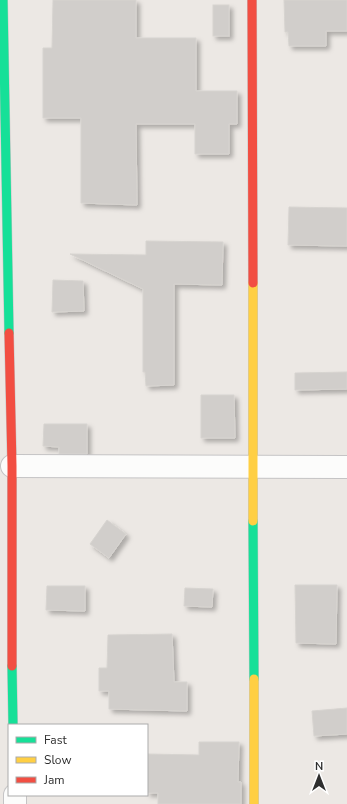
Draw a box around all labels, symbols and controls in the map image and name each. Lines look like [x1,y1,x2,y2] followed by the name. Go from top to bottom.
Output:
[8,724,148,796] legend
[44,732,67,748] text: Fast
[44,752,72,768] text: Slow
[299,756,339,796] north arrow
[315,759,323,774] text: N
[43,772,65,788] text: Jam

